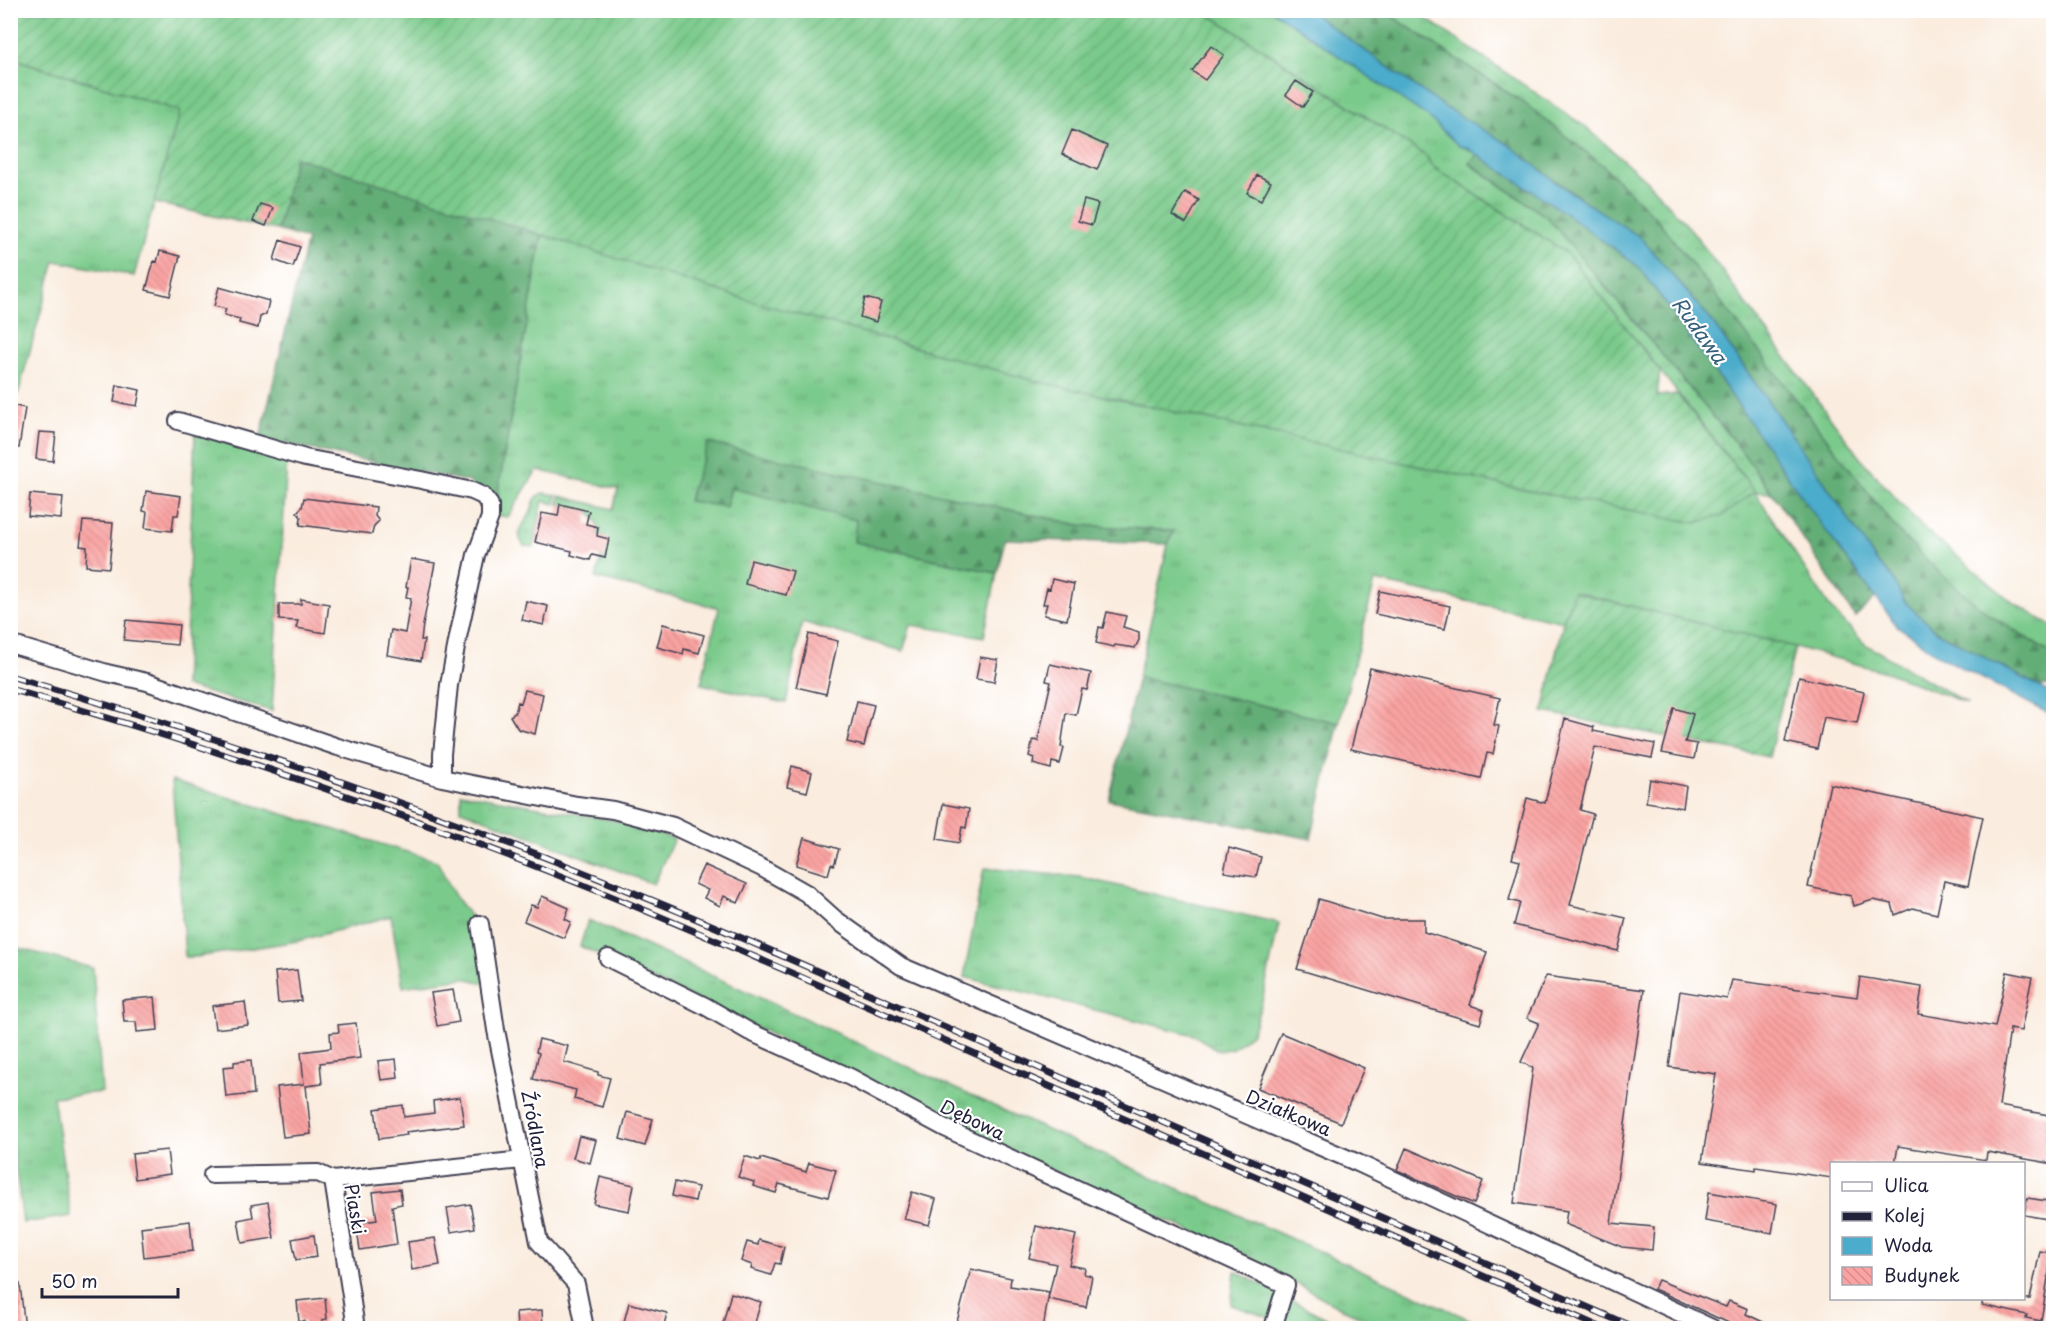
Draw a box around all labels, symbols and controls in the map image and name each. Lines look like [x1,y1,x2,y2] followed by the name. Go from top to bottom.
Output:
[1665,290,1735,371] water label: Rudawa
[1242,1082,1336,1142] street label: Działkowa
[515,1088,557,1171] street label: Źródlana
[936,1092,1010,1147] street label: Dębowa
[1830,1162,2025,1300] legend
[1884,1171,1929,1198] text: Ulica
[338,1181,374,1237] street label: Piaski
[1884,1201,1925,1228] text: Kolej
[1884,1231,1933,1258] text: Woda
[42,1261,178,1299] scale bar
[1884,1261,1960,1288] text: Budynek
[51,1267,98,1294] text: 50 m

